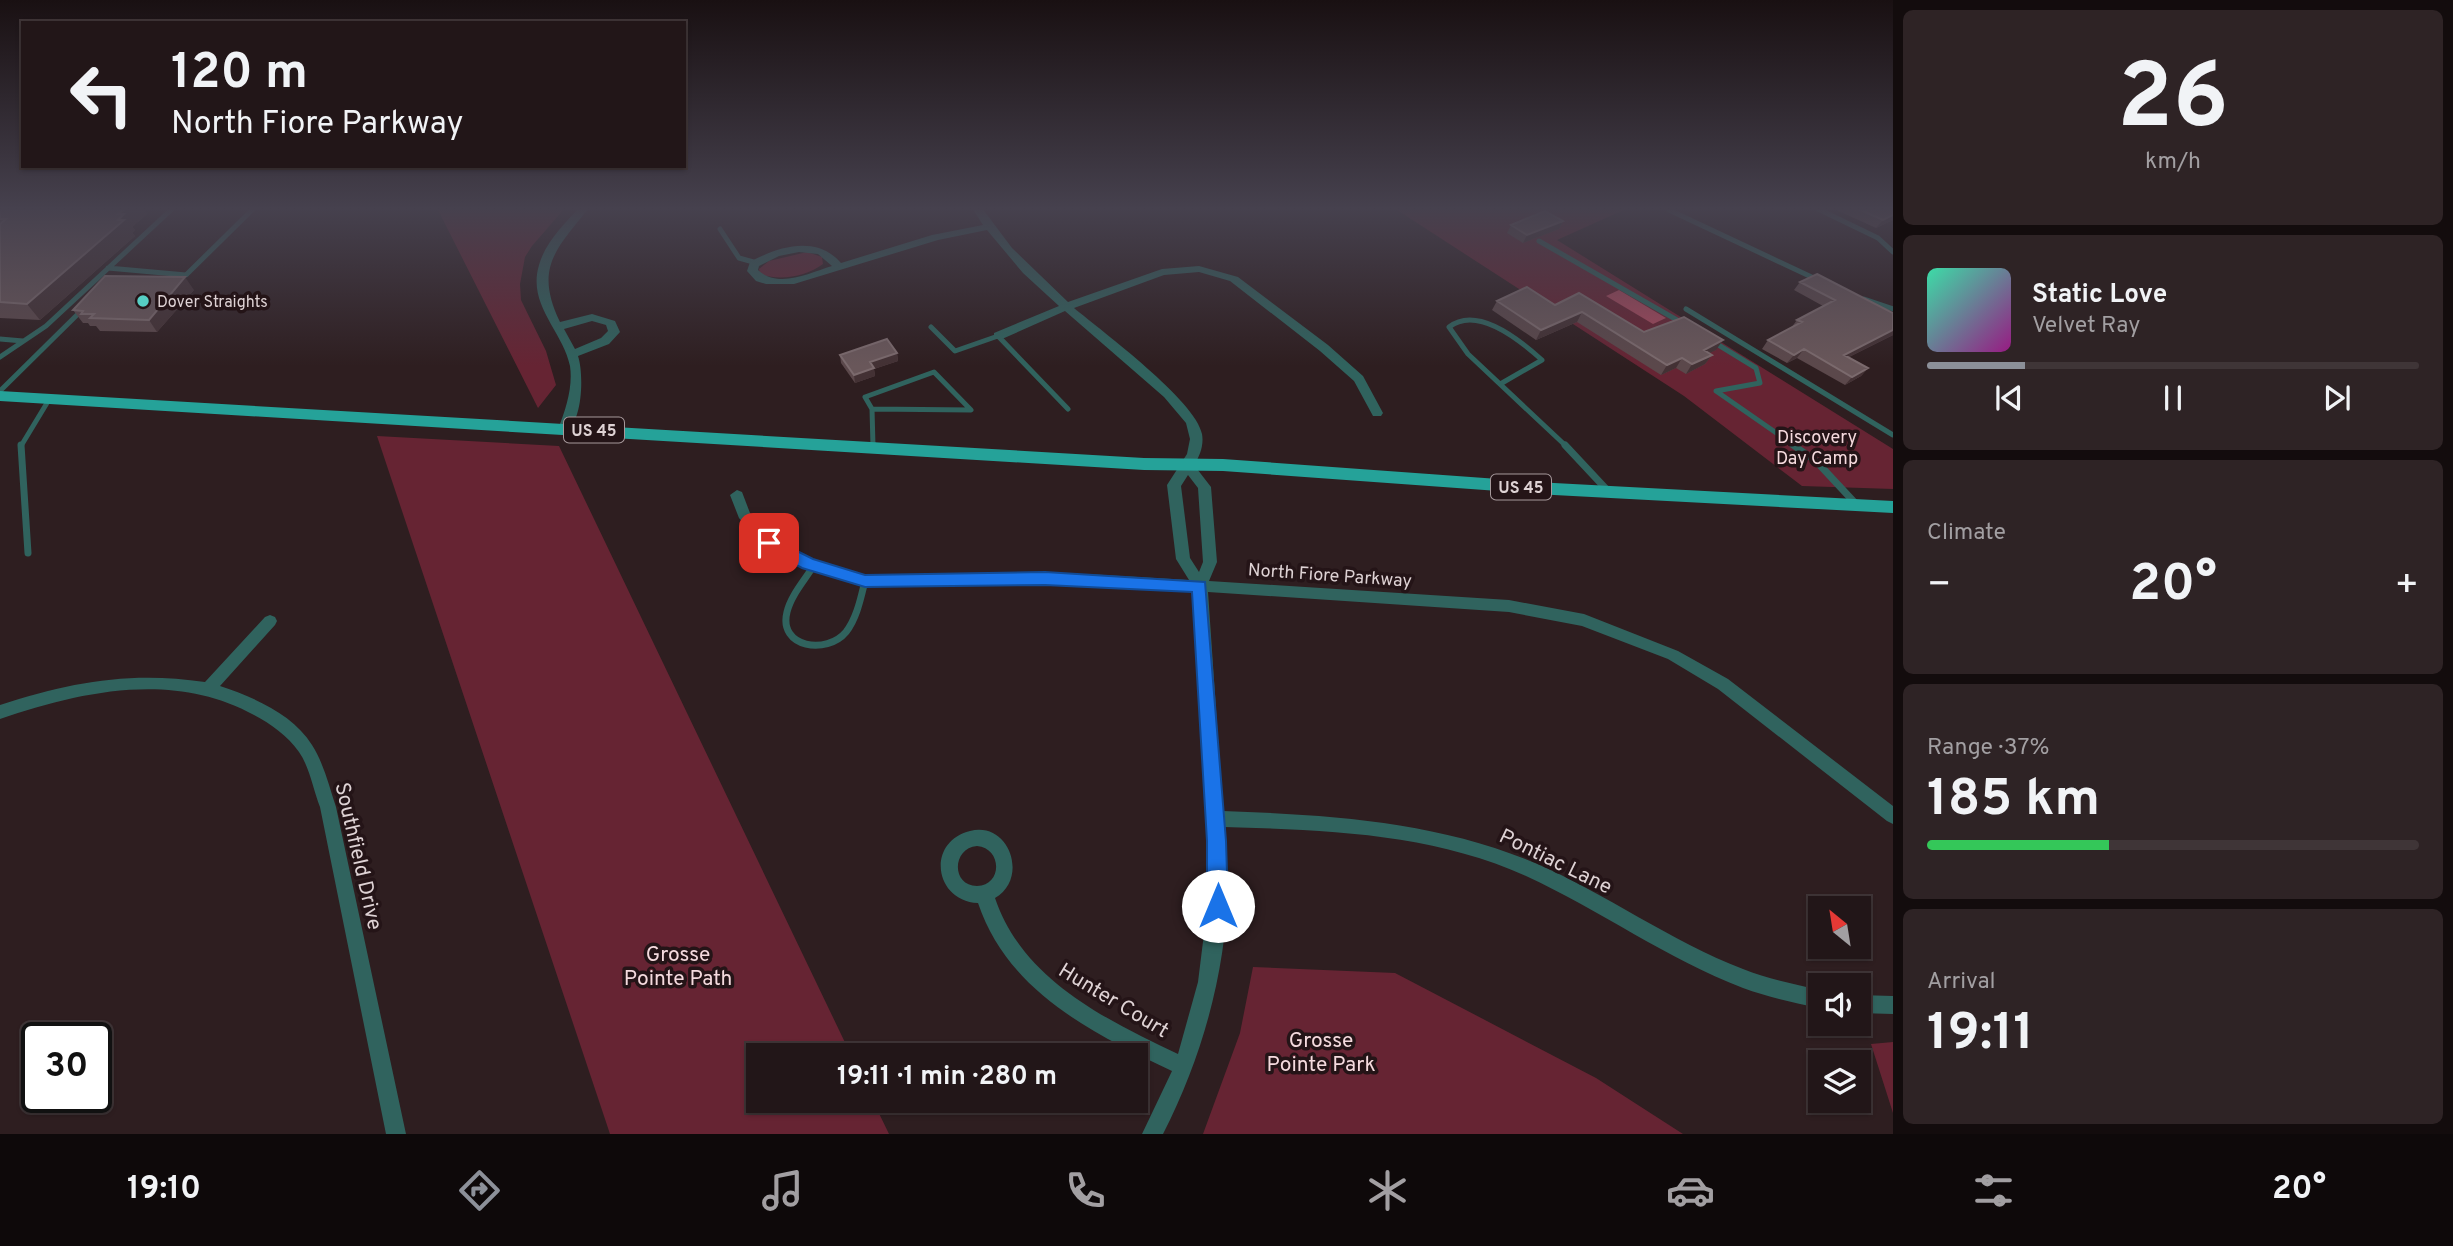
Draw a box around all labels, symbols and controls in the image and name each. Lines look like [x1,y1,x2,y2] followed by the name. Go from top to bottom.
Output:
[171,44,308,106] text: 120 m
[2117,45,2229,160] text: 26
[56,49,147,140] icon: left
[171,105,463,145] text: North Fiore Parkway
[2145,148,2201,177] text: km/h
[2032,279,2167,312] text: Static Love
[135,293,151,309] marker: Dover Straights
[157,293,268,313] place label: Dover Straights
[2032,312,2140,341] text: Velvet Ray
[1990,379,2028,417] icon: previous
[2154,379,2192,417] icon: pause
[2318,379,2356,417] icon: next
[564,418,624,442] road number: US 45
[1776,427,1858,471] park label: Discovery Day Camp
[1491,474,1551,500] road number: US 45
[739,513,799,573] pin
[1927,519,2006,548] text: Climate
[750,524,788,562] icon: arrive
[2129,553,2217,619] text: 20°
[1247,559,1413,594] street label: North Fiore Parkway
[1927,562,1952,611] text: −
[2394,562,2419,611] text: +
[1927,734,2049,763] text: Range · 37%
[1927,768,2100,834] text: 185 km
[327,780,388,933] street label: Southfield Drive
[1494,823,1616,901] street label: Pontiac Lane
[1181,869,1255,943] position arrow
[1808,896,1871,959] north arrow
[1808,896,1871,1113] map controls
[624,942,732,993] park label: Grosse Pointe Path
[1053,958,1173,1045] street label: Hunter Court
[1927,968,1996,997] text: Arrival
[1808,973,1871,1036] button: sound
[1927,1002,2034,1068] text: 19:11
[21,1022,112,1113] speed limit sign: 30
[1266,1028,1376,1079] park label: Grosse Pointe Park
[1808,1050,1871,1113] button: layers
[837,1061,1057,1094] text: 19:11 · 1 min · 280 m
[455,1166,504,1215] icon: directions
[758,1166,807,1215] icon: music
[1061,1166,1110,1215] icon: phone
[1363,1166,1412,1215] icon: climate
[1666,1166,1715,1215] icon: car
[1969,1166,2018,1215] icon: filters
[127,1170,201,1210] text: 19:10
[2272,1170,2326,1210] text: 20°

